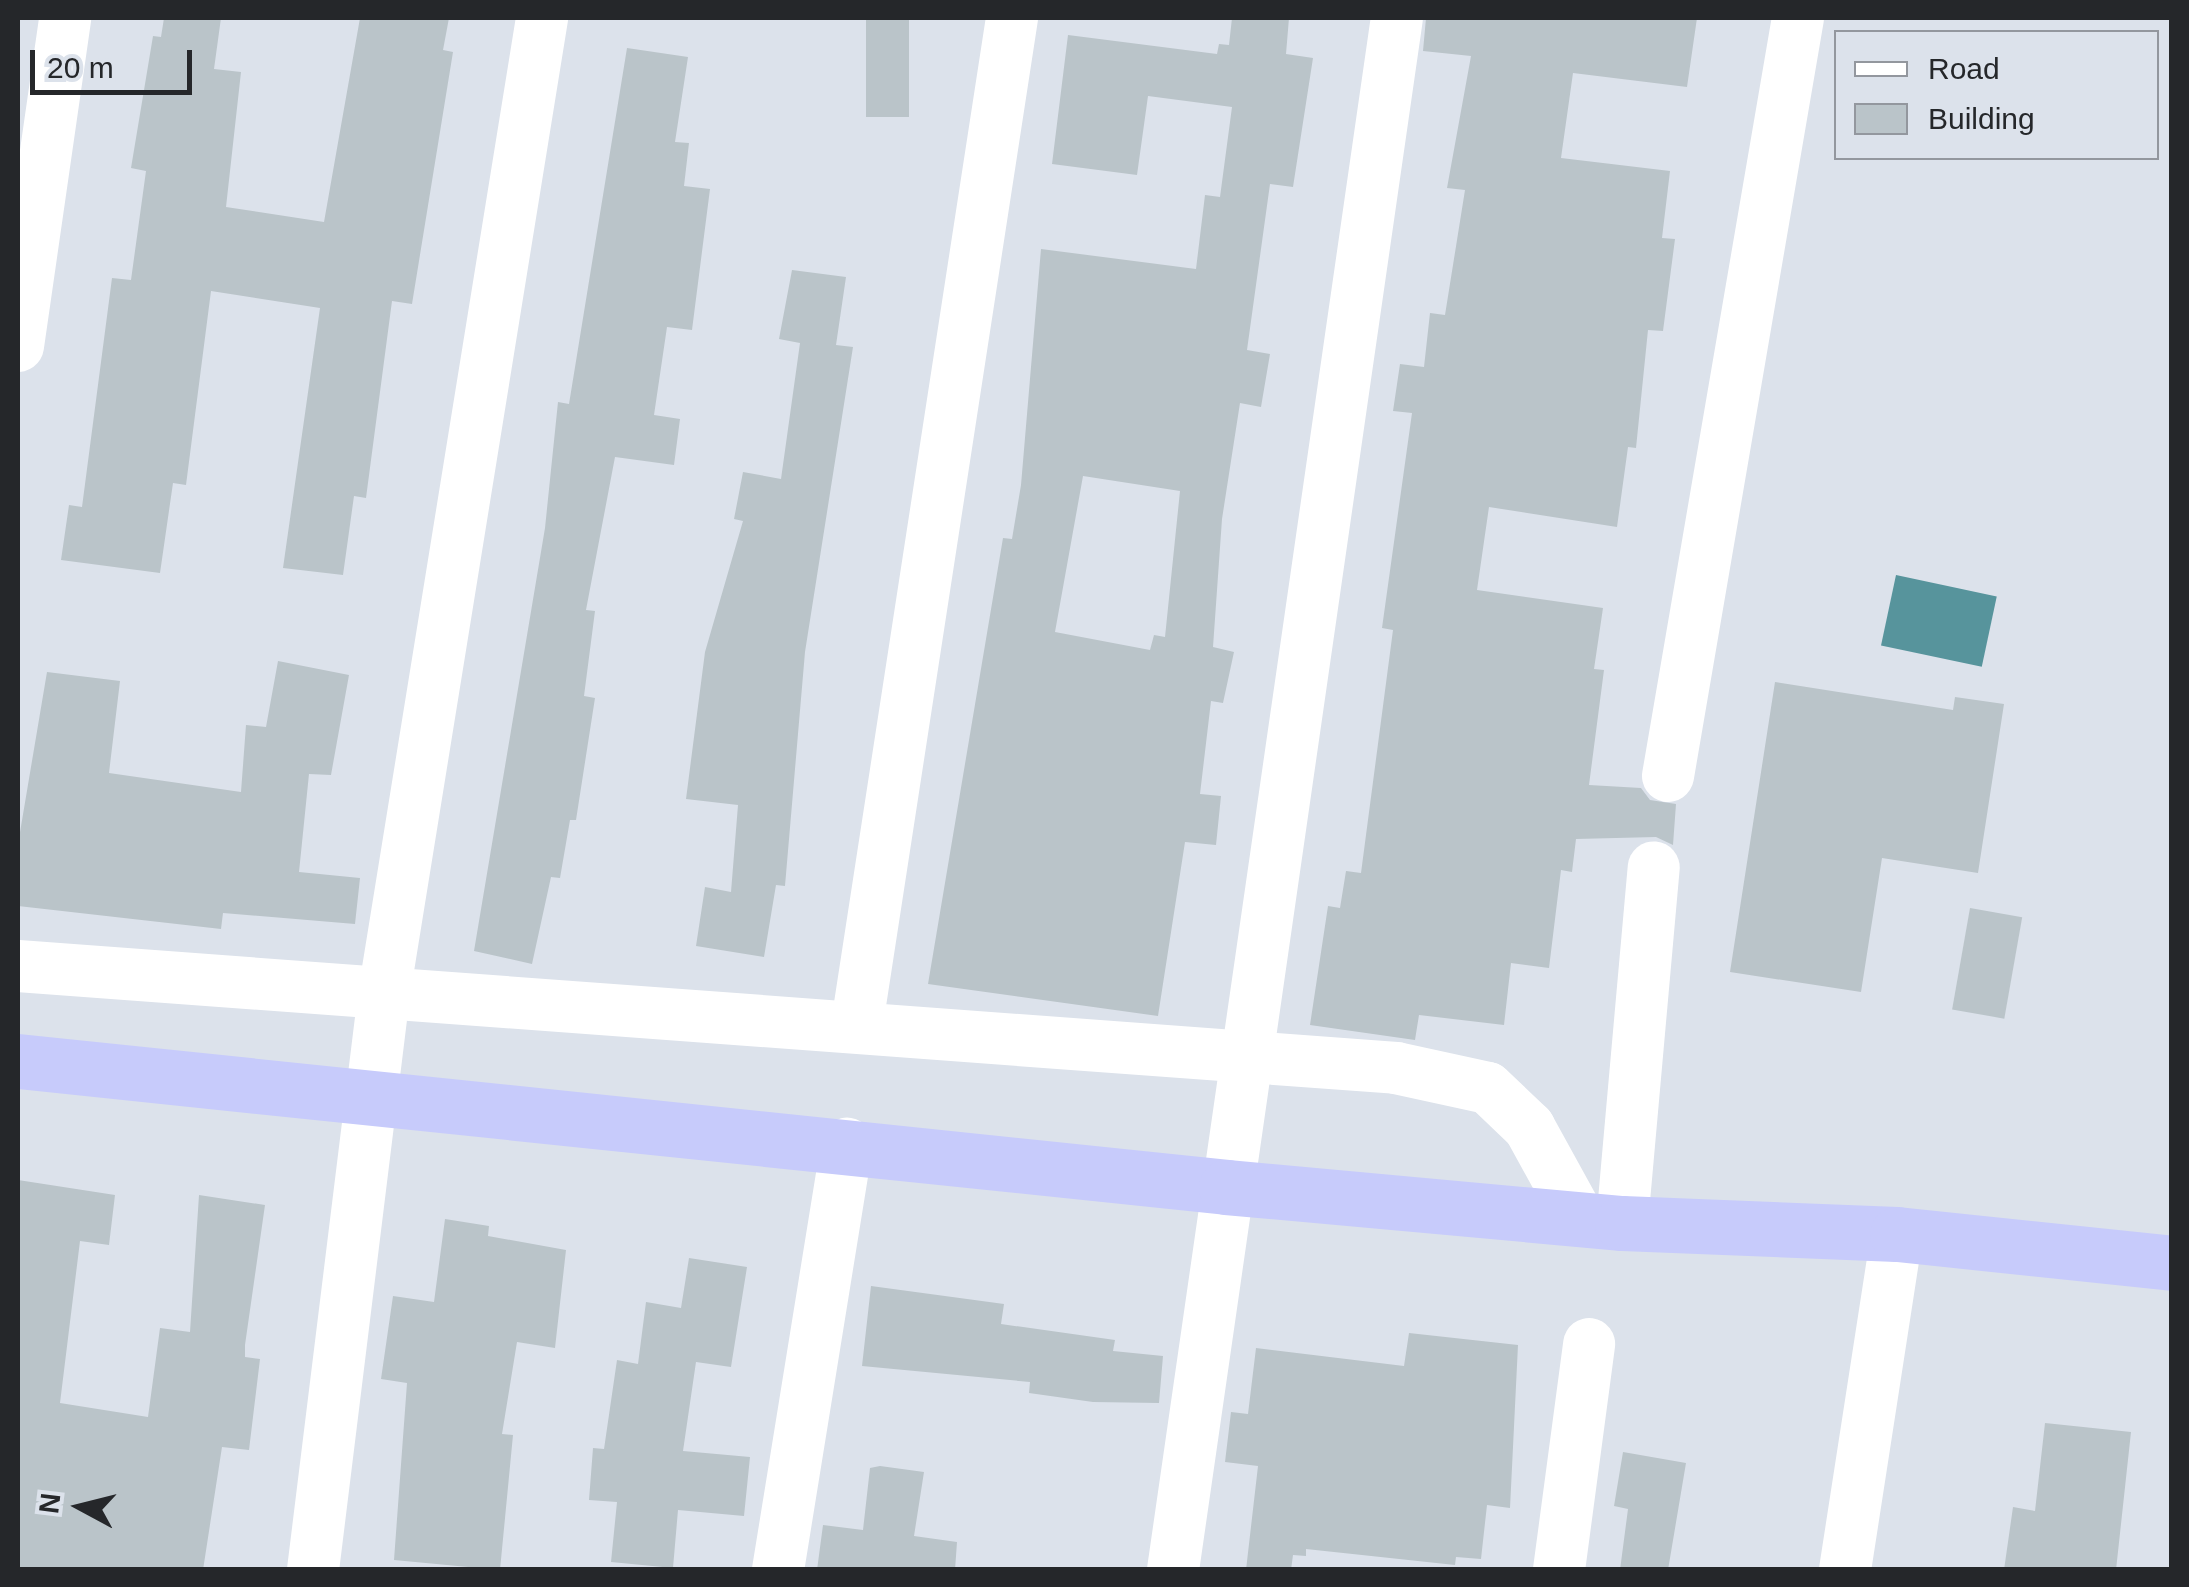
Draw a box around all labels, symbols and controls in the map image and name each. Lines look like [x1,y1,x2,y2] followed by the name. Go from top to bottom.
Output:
[35,30,198,92] scale bar
[1834,30,2159,160] legend
[47,51,114,84] text: 20 m
[1928,52,2000,85] text: Road
[1928,102,2035,135] text: Building
[30,1457,130,1557] north arrow
[33,1491,66,1515] text: N

